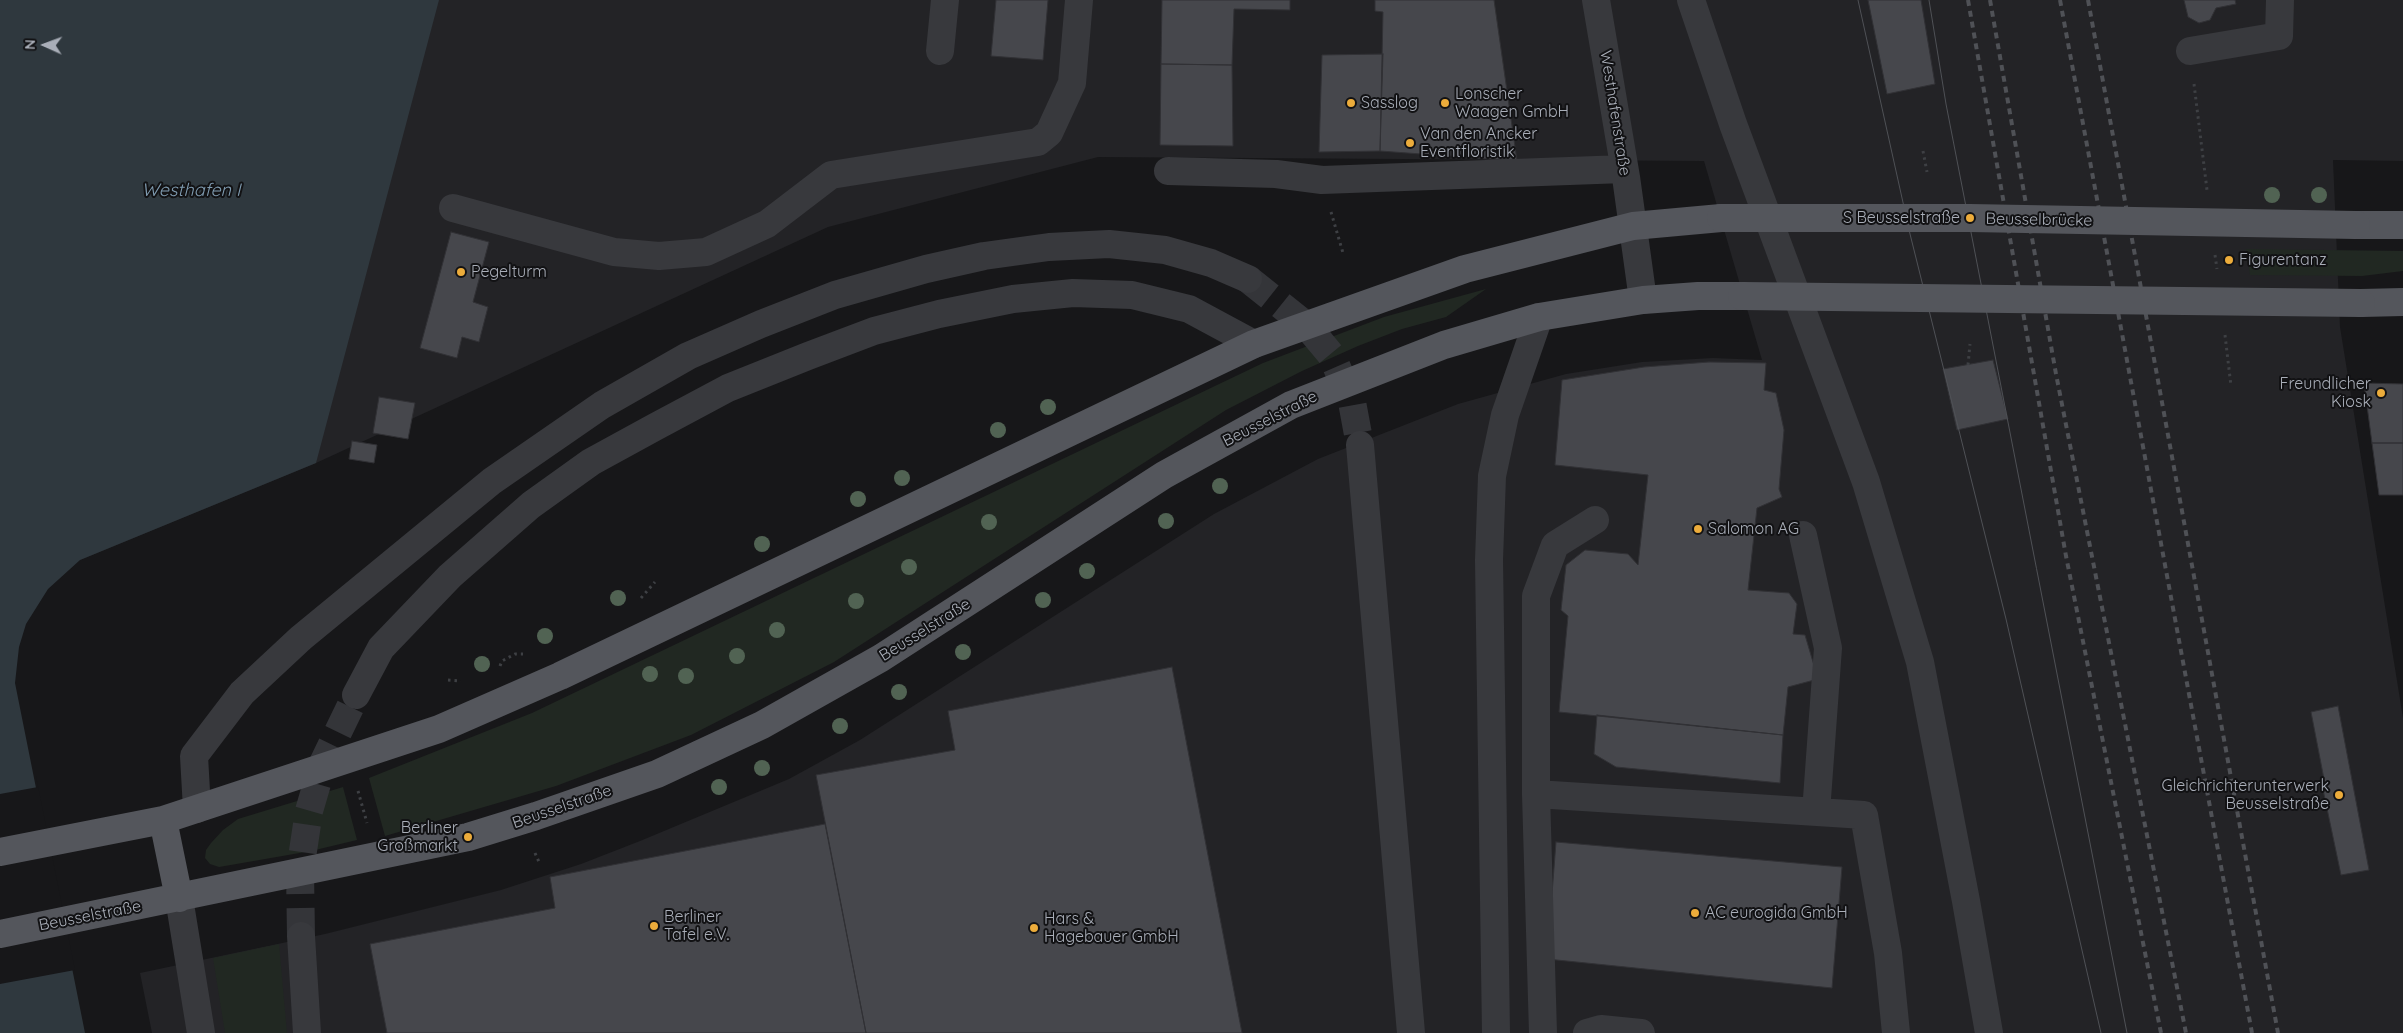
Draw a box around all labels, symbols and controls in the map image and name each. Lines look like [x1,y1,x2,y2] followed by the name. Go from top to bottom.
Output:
[20,20,70,70] north arrow
[21,39,39,50] text: N
[1596,49,1634,177] street label: Westhafenstraße
[1455,84,1569,122] place label: Lonscher Waagen GmbH
[1361,93,1418,113] place label: Sasslog
[1345,97,1357,109] marker: Sasslog
[1439,97,1451,109] marker: Lonscher Waagen GmbH
[1420,124,1537,162] place label: Van den Ancker Eventfloristik
[1404,137,1416,149] marker: Van den Ancker Eventfloristik
[142,180,240,202] water label: Westhafen I
[1843,208,1960,228] place label: S Beusselstraße
[1985,209,2093,231] street label: Beusselbrücke
[1964,212,1976,224] marker: S Beusselstraße
[2239,250,2327,270] place label: Figurentanz
[2223,254,2235,266] marker: Figurentanz
[471,262,547,282] place label: Pegelturm
[455,266,467,278] marker: Pegelturm
[2280,374,2371,412] place label: Freundlicher Kiosk
[1219,387,1321,451] street label: Beusselstraße
[2375,387,2387,399] marker: Freundlicher Kiosk
[1708,519,1799,539] place label: Salomon AG
[1692,523,1704,535] marker: Salomon AG
[876,594,974,666] street label: Beusselstraße
[2162,776,2329,814] place label: Gleichrichterunterwerk Beusselstraße
[510,781,614,833] street label: Beusselstraße
[2333,789,2345,801] marker: Gleichrichterunterwerk Beusselstraße
[377,818,458,856] place label: Berliner Großmarkt
[462,831,474,843] marker: Berliner Großmarkt
[37,897,143,935] street label: Beusselstraße
[1705,903,1848,923] place label: AC eurogida GmbH
[664,907,729,945] place label: Berliner Tafel e.V.
[1689,907,1701,919] marker: AC eurogida GmbH
[1044,909,1179,947] place label: Hars & Hagebauer GmbH
[648,920,660,932] marker: Berliner Tafel e.V.
[1028,922,1040,934] marker: Hars & Hagebauer GmbH

